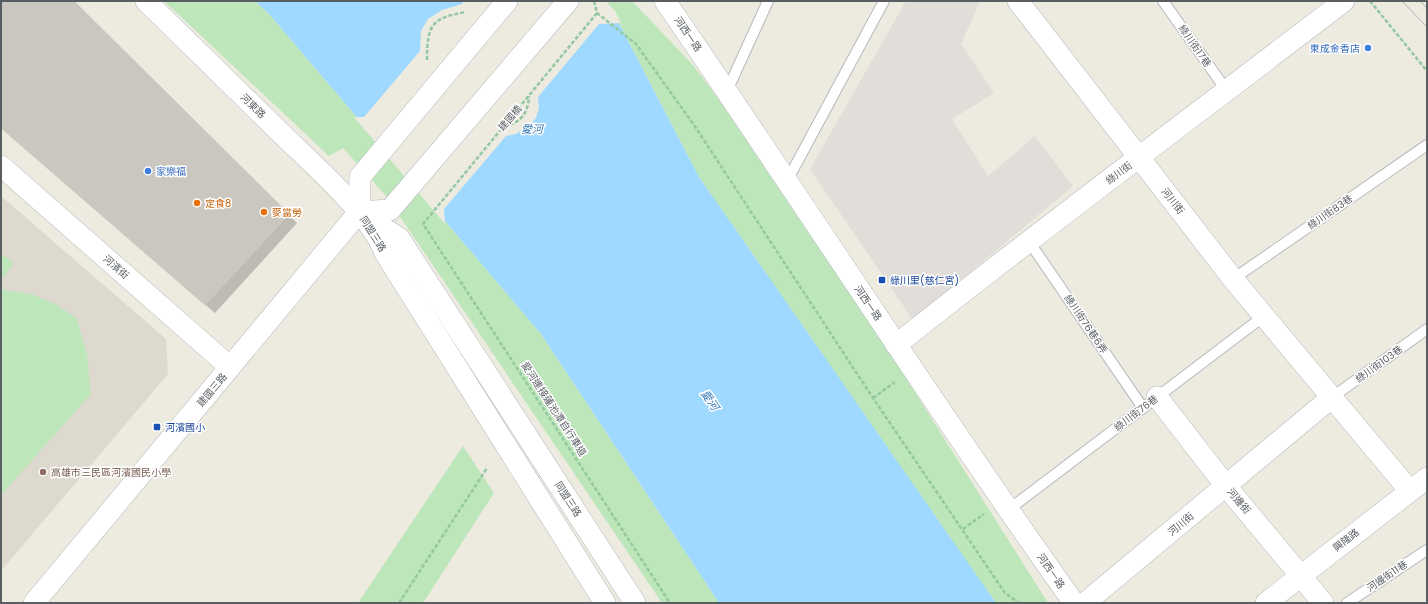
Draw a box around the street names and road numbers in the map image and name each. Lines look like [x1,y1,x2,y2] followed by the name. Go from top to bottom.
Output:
[671,13,705,55] street label: 河西一路
[1175,22,1215,70] street label: 綠川街17巷
[237,90,269,122] street label: 河東路
[495,102,525,134] street label: 建國橋
[1103,158,1135,188] street label: 綠川街
[1158,185,1188,217] street label: 河川街
[1304,191,1356,233] street label: 綠川街83巷
[356,213,390,255] street label: 同盟三路
[100,251,132,283] street label: 河濱街
[851,282,885,324] street label: 河西一路
[1061,292,1111,356] street label: 綠川街76巷6弄
[1352,342,1406,386] street label: 綠川街103巷
[518,359,590,459] street label: 愛河連接蓮池潭自行車道
[193,370,231,410] street label: 建國三路
[1111,391,1161,435] street label: 綠川街76巷
[551,478,585,520] street label: 同盟三路
[1224,485,1254,517] street label: 河邊街
[1165,509,1197,539] street label: 河川街
[1330,525,1362,555] street label: 興隆路
[1033,550,1069,592] street label: 河西一路
[1364,557,1410,595] street label: 河邊街11巷

